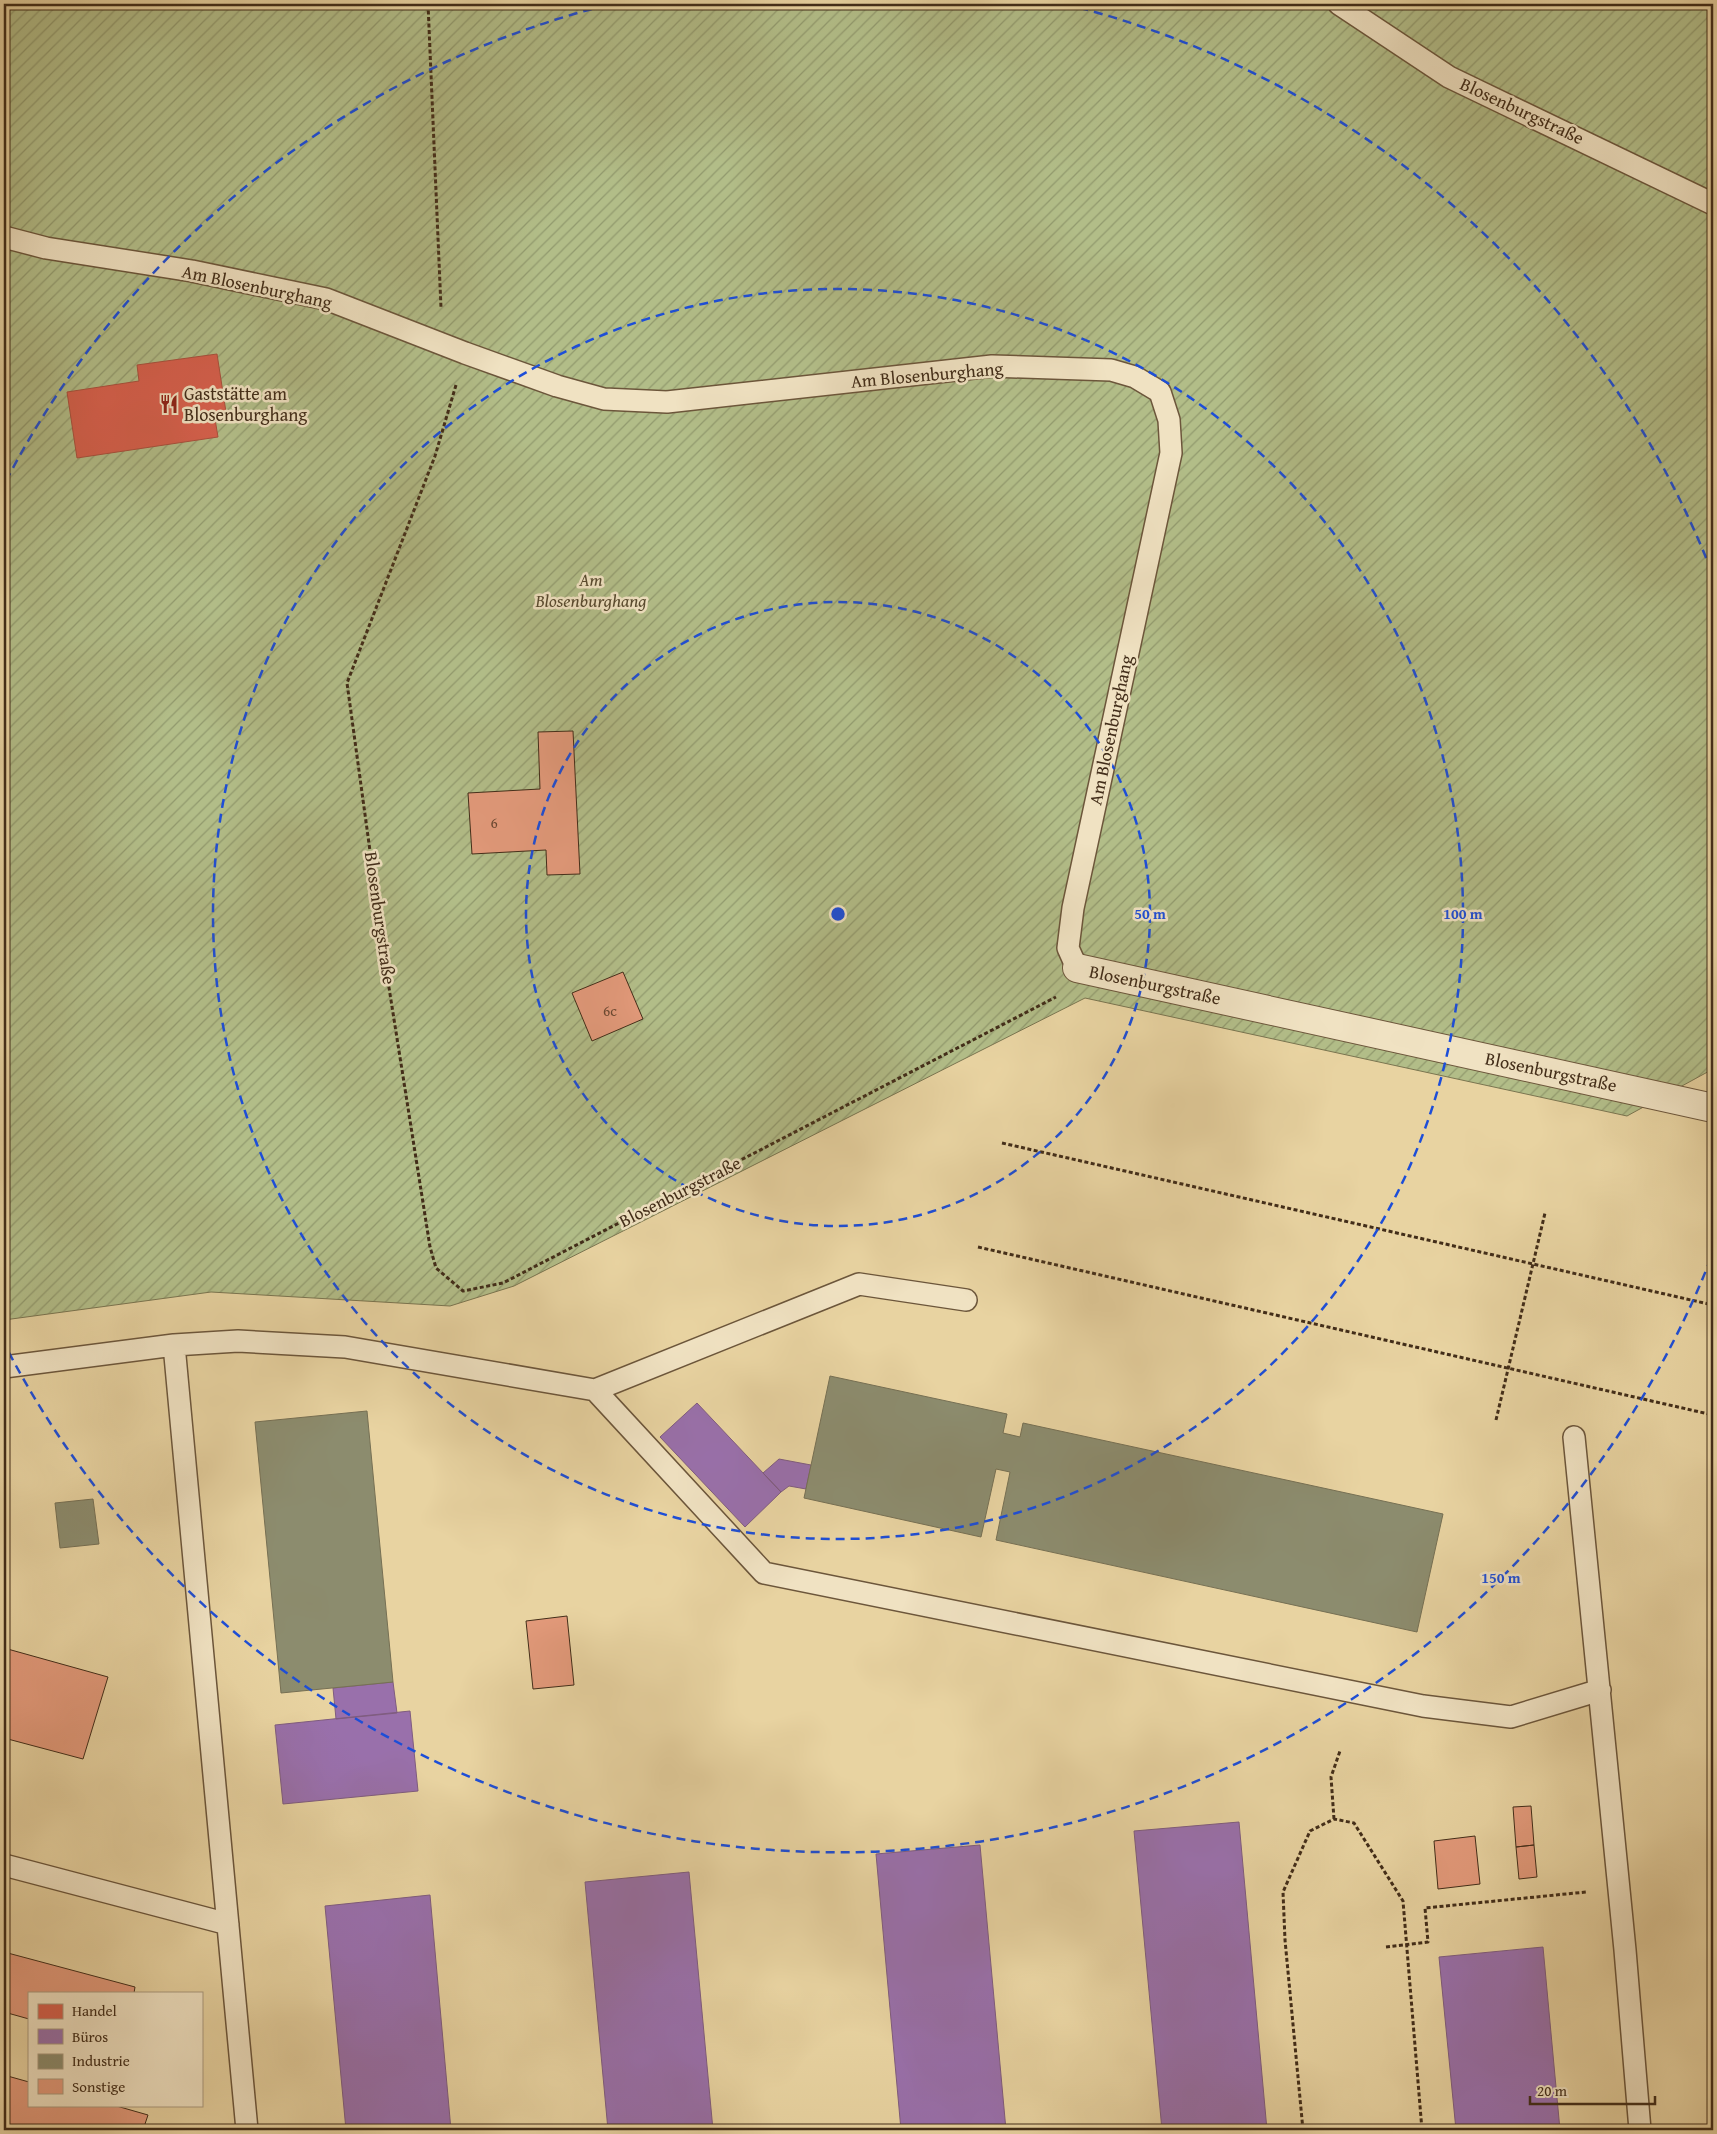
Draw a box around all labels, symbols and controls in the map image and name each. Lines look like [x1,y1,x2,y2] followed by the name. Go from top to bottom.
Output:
[1456,70,1589,151] street label: Blosenburgstraße
[180,257,335,316] street label: Am Blosenburghang
[850,354,1004,395] street label: Am Blosenburghang
[184,380,307,428] place label: Gaststätte am Blosenburghang
[158,393,180,415] restaurant icon: Gaststätte am Blosenburghang
[534,566,647,614] park label: Am Blosenburghang
[1081,652,1140,807] street label: Am Blosenburghang
[490,812,498,833] house number: 6
[358,850,403,986] street label: Blosenburgstraße
[1134,903,1166,924] text: 50 m
[1443,903,1483,924] text: 100 m
[829,905,847,923] centre of rings
[1087,957,1223,1012] street label: Blosenburgstraße
[603,1000,617,1021] house number: 6c
[1483,1044,1619,1099] street label: Blosenburgstraße
[614,1149,746,1234] street label: Blosenburgstraße
[1481,1567,1521,1588] text: 150 m
[28,1992,202,2106] legend
[72,2000,117,2021] text: Handel
[72,2026,108,2047] text: Büros
[72,2050,130,2071] text: Industrie
[1530,2074,1654,2106] scale bar
[72,2076,125,2097] text: Sonstige
[1537,2080,1568,2101] text: 20 m

